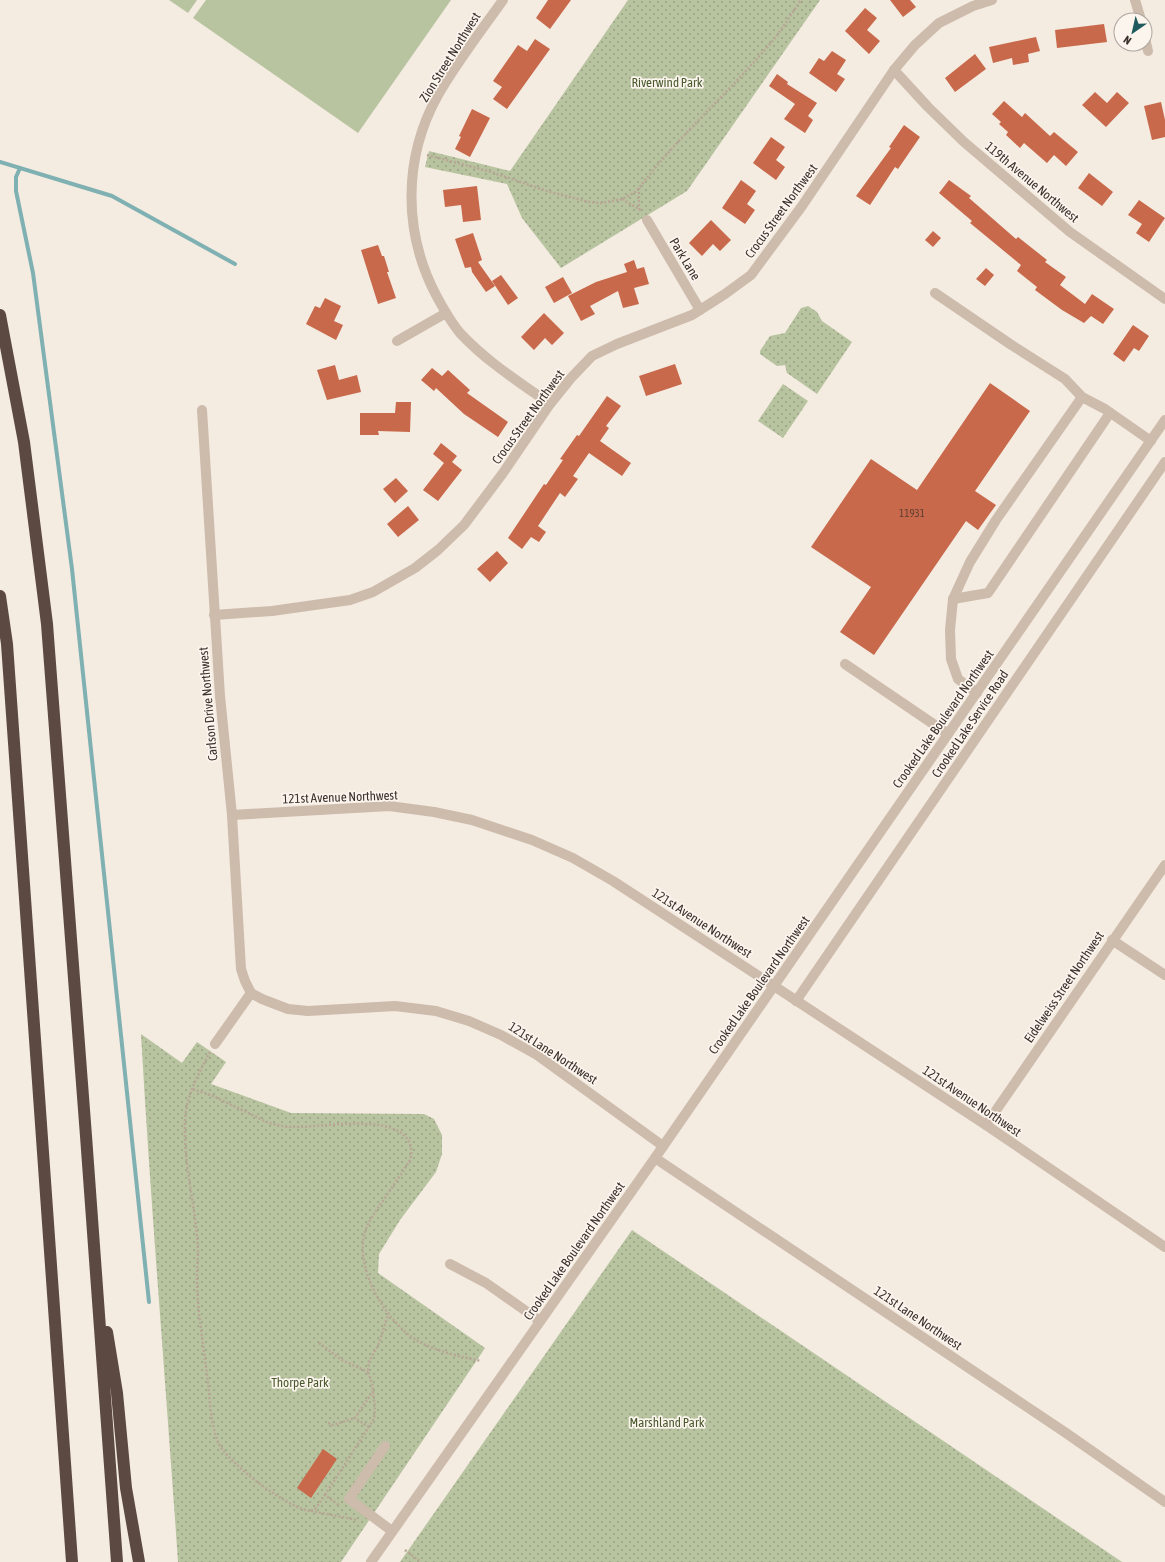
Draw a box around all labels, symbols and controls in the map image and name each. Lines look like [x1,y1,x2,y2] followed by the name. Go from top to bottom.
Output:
[416,9,484,105] street label: Zion Street Northwest
[1113,12,1153,52] north arrow
[1121,33,1133,47] text: N
[631,75,703,90] park label: Riverwind Park
[982,139,1082,226] street label: 119th Avenue Northwest
[742,161,820,261] street label: Crocus Street Northwest
[667,235,704,283] street label: Park Lane
[489,367,567,467] street label: Crocus Street Northwest
[899,507,925,519] house number: 11931
[196,646,220,762] street label: Carlson Drive Northwest
[889,647,997,791] street label: Crooked Lake Boulevard Northwest
[928,667,1012,781] street label: Crooked Lake Service Road
[282,787,398,807] street label: 121st Avenue Northwest
[649,885,755,961] street label: 121st Avenue Northwest
[705,913,813,1057] street label: Crooked Lake Boulevard Northwest
[1021,928,1107,1046] street label: Eidelweiss Street Northwest
[506,1019,600,1087] street label: 121st Lane Northwest
[920,1062,1024,1140] street label: 121st Avenue Northwest
[520,1179,628,1323] street label: Crooked Lake Boulevard Northwest
[871,1283,965,1353] street label: 121st Lane Northwest
[271,1375,329,1390] park label: Thorpe Park
[630,1415,705,1430] park label: Marshland Park

